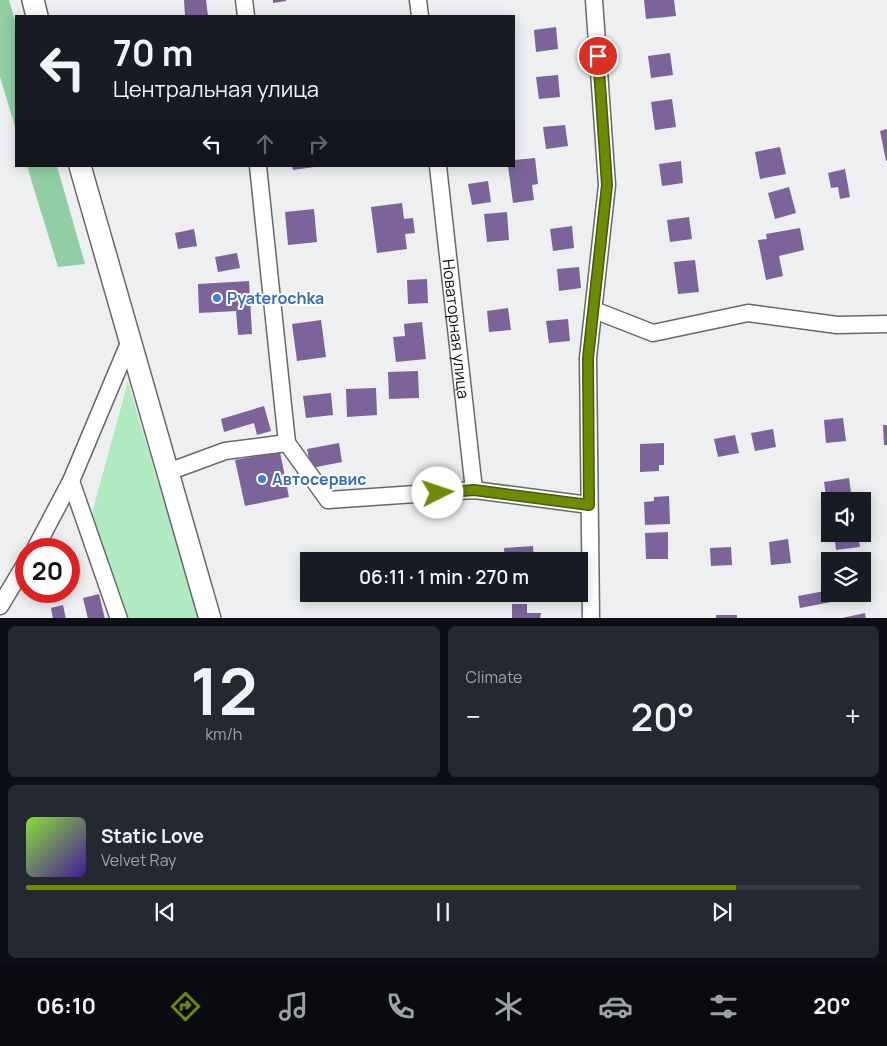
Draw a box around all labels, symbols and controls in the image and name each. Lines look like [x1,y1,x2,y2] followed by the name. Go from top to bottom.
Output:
[113,29,193,77] text: 70 m
[30,35,95,100] icon: left
[577,35,619,77] pin
[584,42,612,70] icon: arrive
[113,74,319,104] text: Центральная улица
[198,130,226,158] icon: left
[251,130,279,158] icon: ahead
[304,130,332,158] icon: right
[437,258,475,400] street label: Новаторная улица
[227,287,324,309] place label: Pyaterochka
[211,292,223,304] marker: Pyaterochka
[411,466,463,518] position arrow
[272,468,366,490] place label: Автосервис
[256,473,268,485] marker: Автосервис
[821,492,871,602] map controls
[821,492,871,542] button: sound
[15,538,80,603] speed limit sign: 20
[821,552,871,602] button: layers
[359,564,529,590] text: 06:11 · 1 min · 270 m
[190,646,257,735] text: 12
[466,666,522,688] text: Climate
[631,690,695,742] text: 20°
[466,697,481,735] text: −
[845,697,861,735] text: +
[205,723,242,745] text: km/h
[101,823,204,849] text: Static Love
[101,849,177,871] text: Velvet Ray
[151,898,179,926] icon: previous
[429,898,457,926] icon: pause
[708,898,736,926] icon: next
[168,989,203,1024] icon: directions
[276,989,311,1024] icon: music
[383,989,418,1024] icon: phone
[491,989,526,1024] icon: climate
[598,989,633,1024] icon: car
[706,989,741,1024] icon: filters
[36,991,96,1021] text: 06:10
[813,991,851,1021] text: 20°

